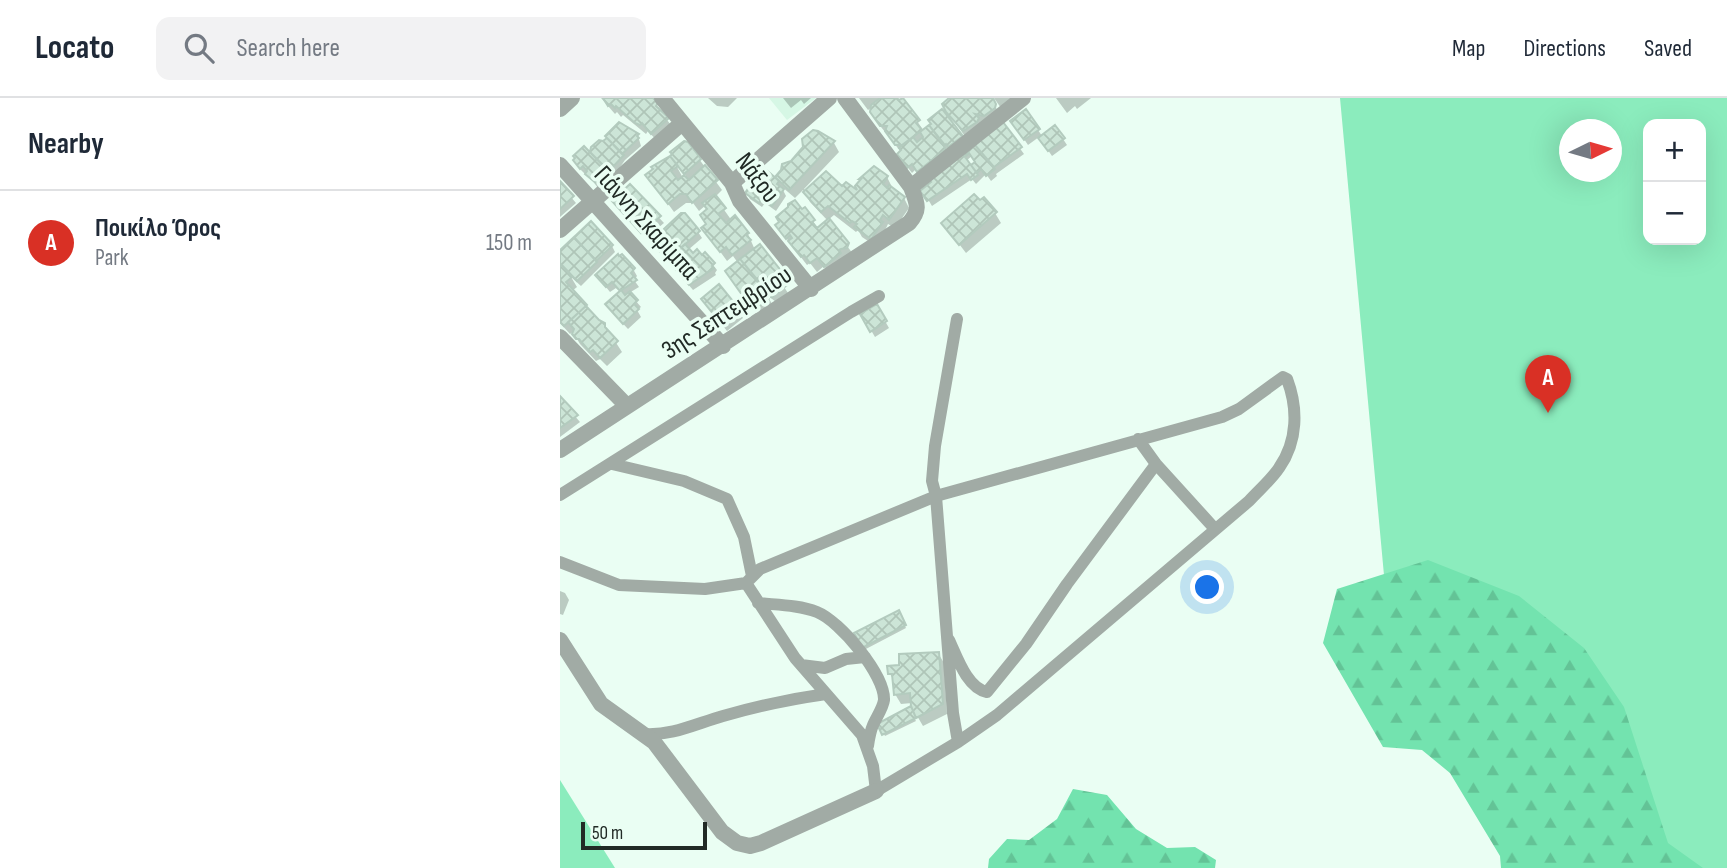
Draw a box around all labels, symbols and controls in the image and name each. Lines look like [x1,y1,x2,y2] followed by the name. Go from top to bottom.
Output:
[156,17,646,80] search box
[35,28,114,68] text: Locato
[180,29,218,67] icon: search
[236,33,340,64] text: Search here
[1452,34,1485,63] text: Map
[1523,34,1606,63] text: Directions
[1644,34,1692,63] text: Saved
[1559,119,1622,182] north arrow
[1643,119,1706,245] map controls
[1643,119,1706,182] button: +
[28,126,104,162] text: Nearby
[728,147,786,209] street label: Νάξου
[587,160,705,286] street label: Γιάννη Σκαρίμπα
[1643,182,1706,245] button: −
[95,213,221,244] text: Ποικίλο Όρος
[46,229,56,257] text: A
[486,229,532,257] text: 150 m
[95,244,129,272] text: Park
[656,260,798,366] street label: 3ης Σεπτεμβρίου
[1525,355,1571,413] pin: A
[1190,570,1224,604] your location
[581,819,707,851] scale bar
[592,822,623,845] text: 50 m

